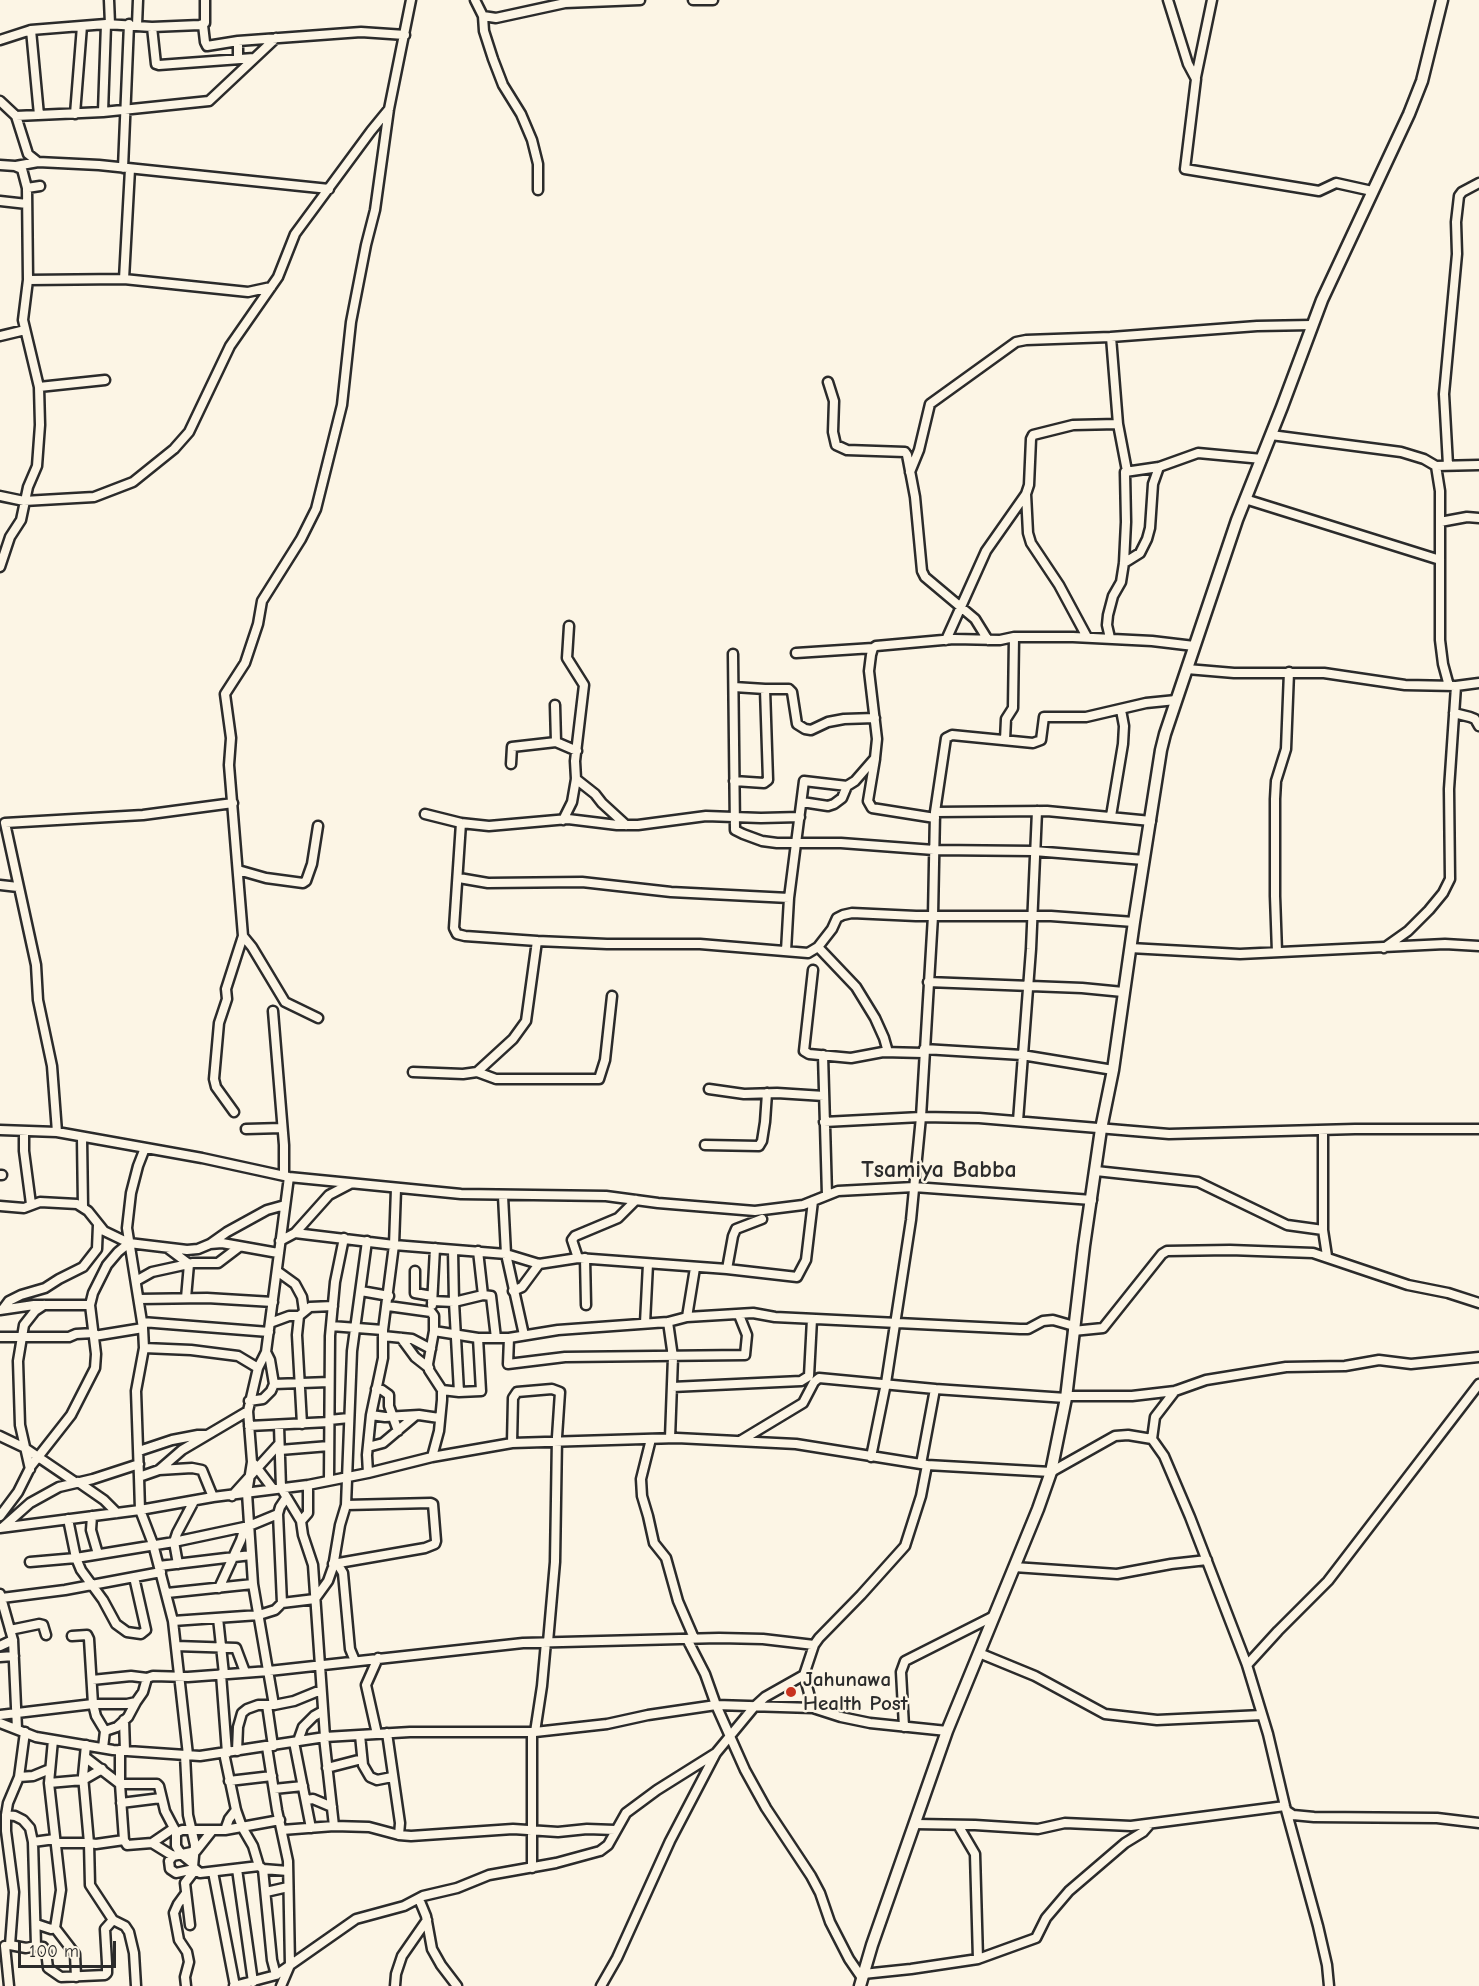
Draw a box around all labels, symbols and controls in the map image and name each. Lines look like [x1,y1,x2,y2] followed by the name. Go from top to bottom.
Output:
[861,1156,1017,1184] district label: Tsamiya Babba
[803,1667,908,1717] place label: Jahunawa Health Post
[784,1685,798,1699] marker: Jahunawa Health Post
[21,1929,118,1967] scale bar
[29,1941,79,1962] text: 100 m

